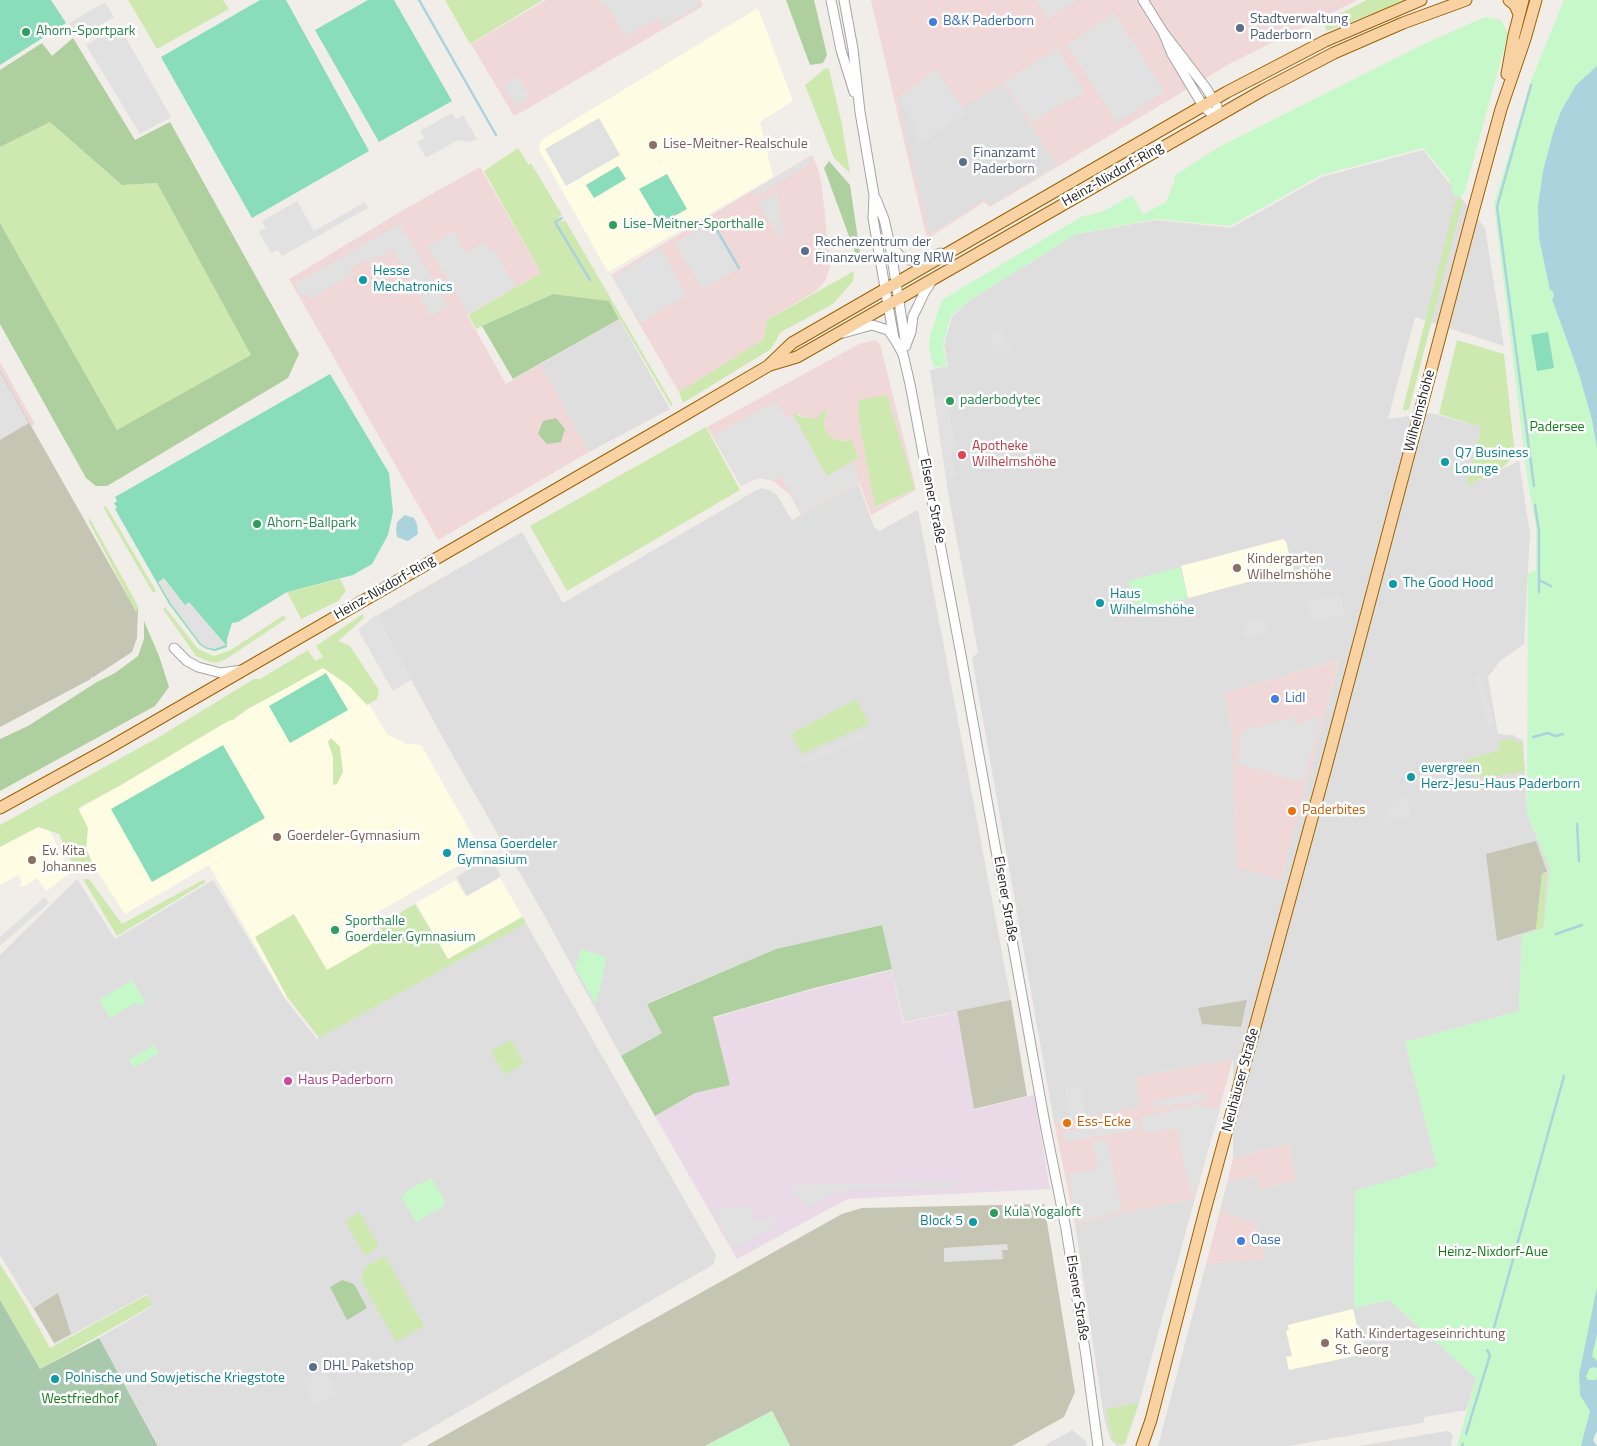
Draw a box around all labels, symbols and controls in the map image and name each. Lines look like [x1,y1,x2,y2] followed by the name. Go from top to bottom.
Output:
[1250,12,1348,44] place label: Stadtverwaltung Paderborn
[943,14,1034,30] place label: B&K Paderborn
[927,16,939,28] marker: B&K Paderborn
[1234,22,1246,34] marker: Stadtverwaltung Paderborn
[36,24,135,40] place label: Ahorn-Sportpark
[20,26,32,38] marker: Ahorn-Sportpark
[663,137,808,153] place label: Lise-Meitner-Realschule
[647,139,659,151] marker: Lise-Meitner-Realschule
[1059,139,1167,211] street label: Heinz-Nixdorf-Ring
[973,146,1035,178] place label: Finanzamt Paderborn
[957,156,969,168] marker: Finanzamt Paderborn
[623,217,764,233] place label: Lise-Meitner-Sporthalle
[607,219,619,231] marker: Lise-Meitner-Sporthalle
[815,235,954,268] place label: Rechenzentrum der Finanzverwaltung NRW
[799,245,811,257] marker: Rechenzentrum der Finanzverwaltung NRW
[373,264,453,296] place label: Hesse Mechatronics
[357,274,369,286] marker: Hesse Mechatronics
[1401,368,1439,454] street label: Wilhelmshöhe
[960,393,1041,409] place label: paderbodytec
[944,395,956,407] marker: paderbodytec
[1529,420,1585,436] park label: Padersee
[972,439,1056,472] place label: Apotheke Wilhelmshöhe
[1455,446,1528,478] place label: Q7 Business Lounge
[956,449,968,461] marker: Apotheke Wilhelmshöhe
[1439,456,1451,468] marker: Q7 Business Lounge
[916,457,948,545] street label: Elsener Straße
[267,516,357,532] place label: Ahorn-Ballpark
[251,518,263,530] marker: Ahorn-Ballpark
[331,552,439,624] street label: Heinz-Nixdorf-Ring
[1247,552,1331,584] place label: Kindergarten Wilhelmshöhe
[1231,562,1243,574] marker: Kindergarten Wilhelmshöhe
[1403,576,1493,592] place label: The Good Hood
[1387,578,1399,590] marker: The Good Hood
[1110,587,1194,620] place label: Haus Wilhelmshöhe
[1094,597,1106,609] marker: Haus Wilhelmshöhe
[1285,691,1305,707] place label: Lidl
[1269,693,1281,705] marker: Lidl
[1421,761,1580,794] place label: evergreen Herz-Jesu-Haus Paderborn
[1405,771,1417,783] marker: evergreen Herz-Jesu-Haus Paderborn
[1302,803,1365,819] place label: Paderbites
[1286,805,1298,817] marker: Paderbites
[287,829,420,845] place label: Goerdeler-Gymnasium
[271,831,283,843] marker: Goerdeler-Gymnasium
[457,837,557,870] place label: Mensa Goerdeler Gymnasium
[42,844,97,876] place label: Ev. Kita Johannes
[441,847,453,859] marker: Mensa Goerdeler Gymnasium
[26,854,38,866] marker: Ev. Kita Johannes
[989,855,1021,943] street label: Elsener Straße
[345,914,476,946] place label: Sporthalle Goerdeler Gymnasium
[329,924,341,936] marker: Sporthalle Goerdeler Gymnasium
[1219,1026,1263,1134] street label: Neuhäuser Straße
[298,1073,393,1089] place label: Haus Paderborn
[282,1075,294,1087] marker: Haus Paderborn
[1077,1115,1131,1131] place label: Ess-Ecke
[1061,1117,1073,1129] marker: Ess-Ecke
[1004,1205,1081,1221] place label: Kula Yogaloft
[988,1207,1000,1219] marker: Kula Yogaloft
[920,1214,963,1230] place label: Block 5
[967,1216,979,1228] marker: Block 5
[1251,1233,1281,1249] place label: Oase
[1235,1235,1247,1247] marker: Oase
[1438,1245,1548,1261] park label: Heinz-Nixdorf-Aue
[1062,1254,1092,1342] street label: Elsener Straße
[1335,1327,1505,1360] place label: Kath. Kindertageseinrichtung St. Georg
[1319,1337,1331,1349] marker: Kath. Kindertageseinrichtung St. Georg
[323,1359,414,1375] place label: DHL Paketshop
[307,1361,319,1373] marker: DHL Paketshop
[65,1371,285,1387] place label: Polnische und Sowjetische Kriegstote
[49,1373,61,1385] marker: Polnische und Sowjetische Kriegstote
[41,1392,119,1408] park label: Westfriedhof

